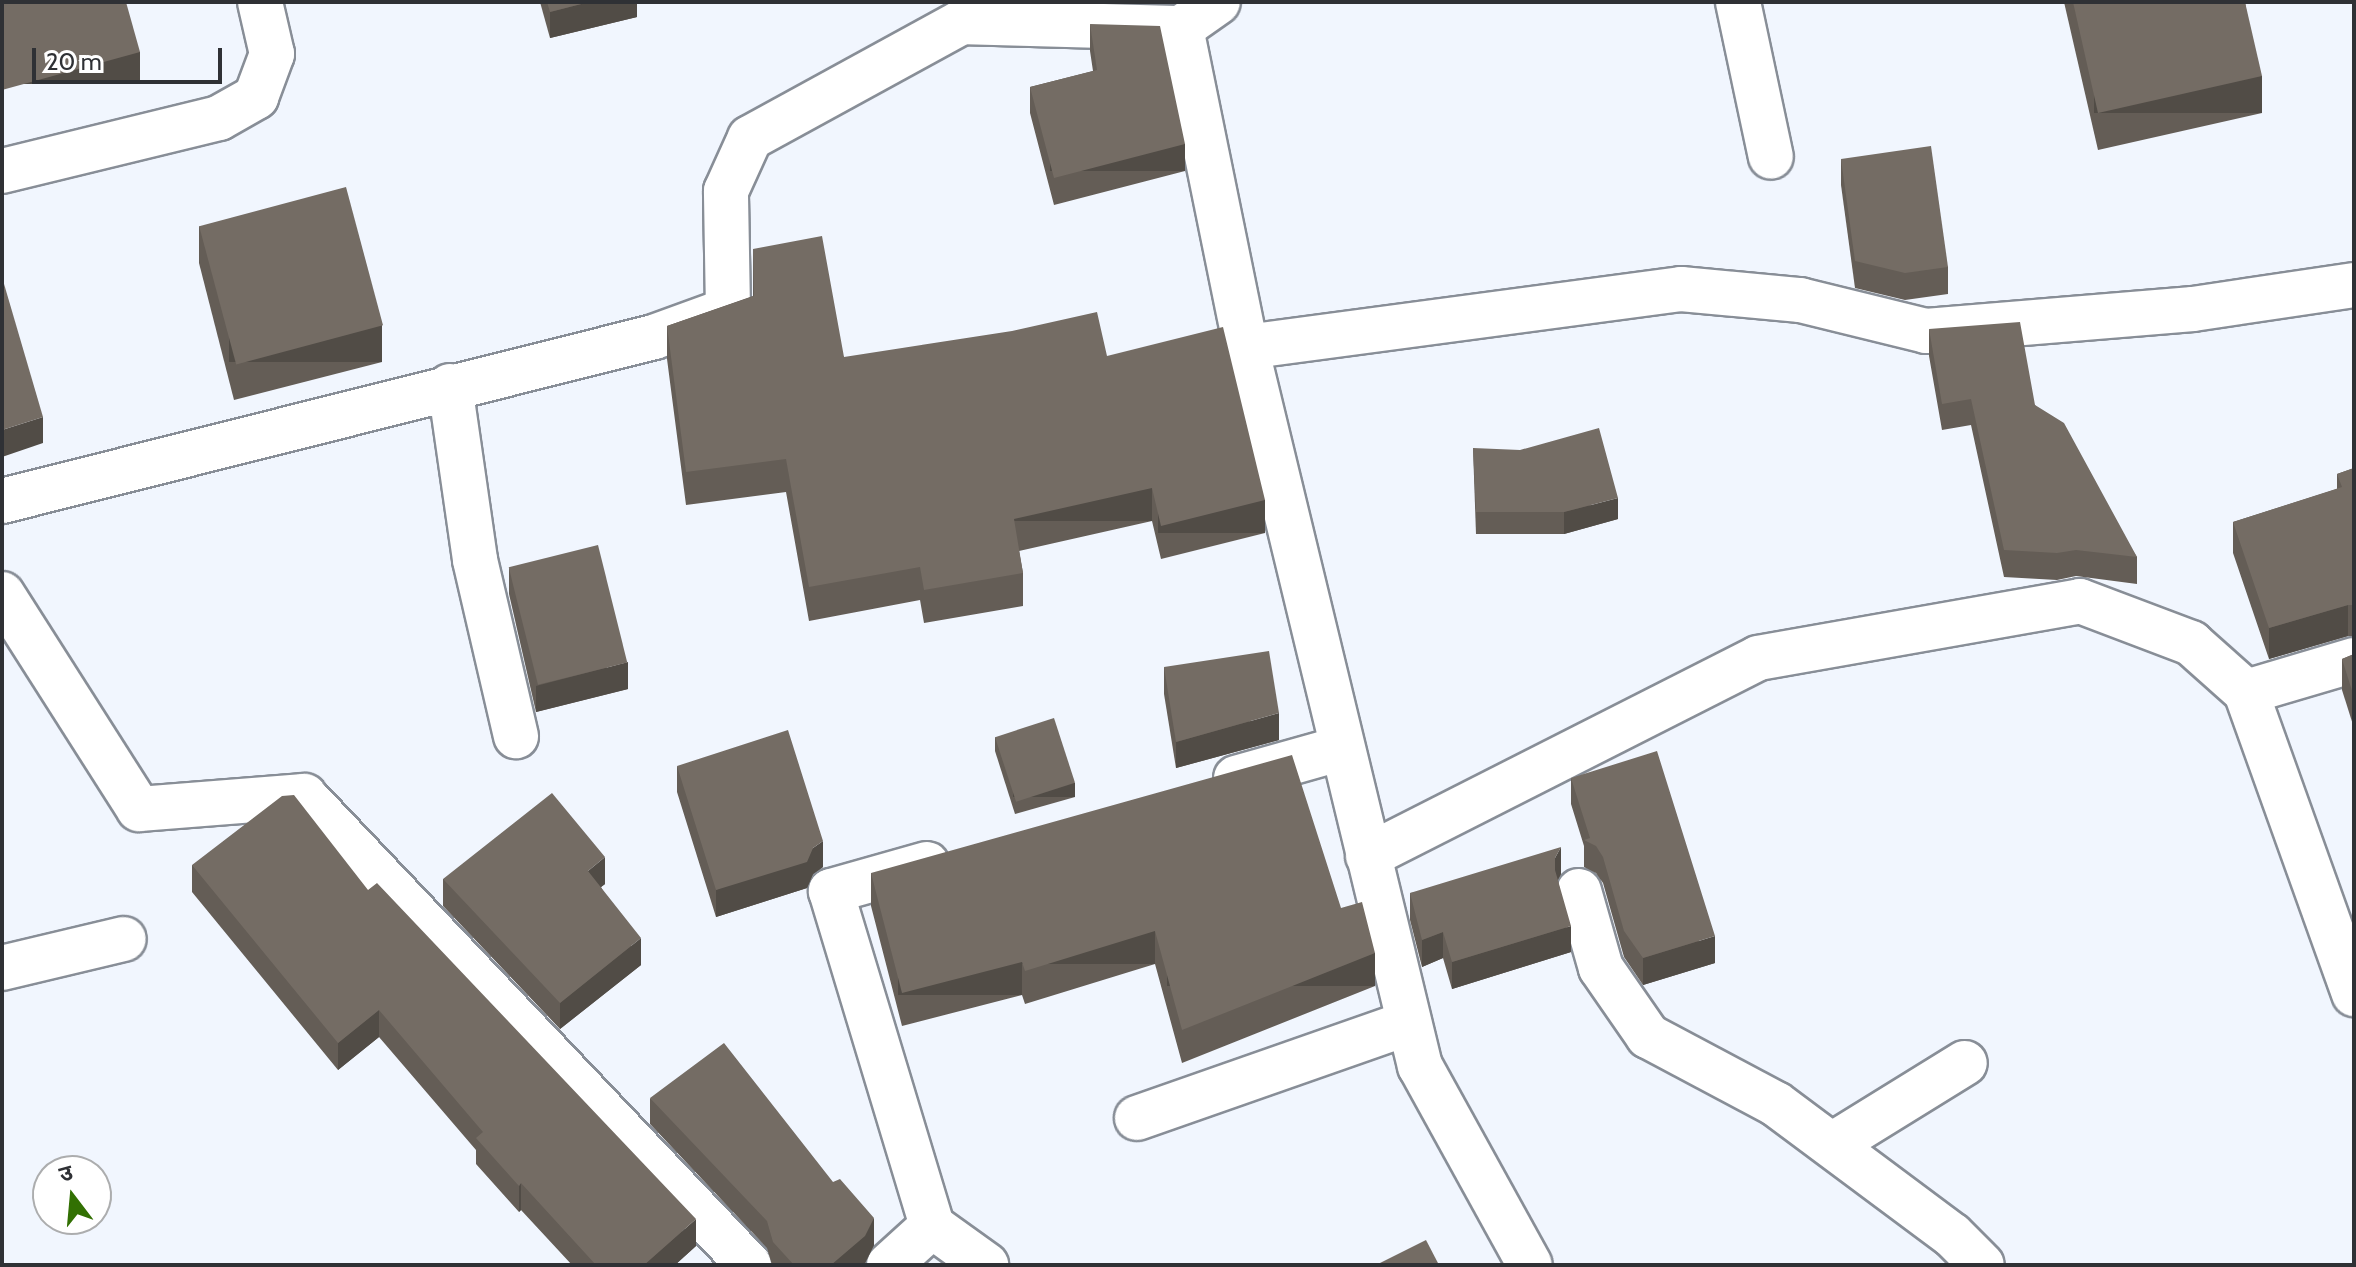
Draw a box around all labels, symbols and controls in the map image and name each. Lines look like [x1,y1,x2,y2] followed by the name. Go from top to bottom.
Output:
[36,32,226,82] scale bar
[46,47,102,76] text: 20 m
[32,1155,112,1235] north arrow
[56,1159,76,1188] text: उ

